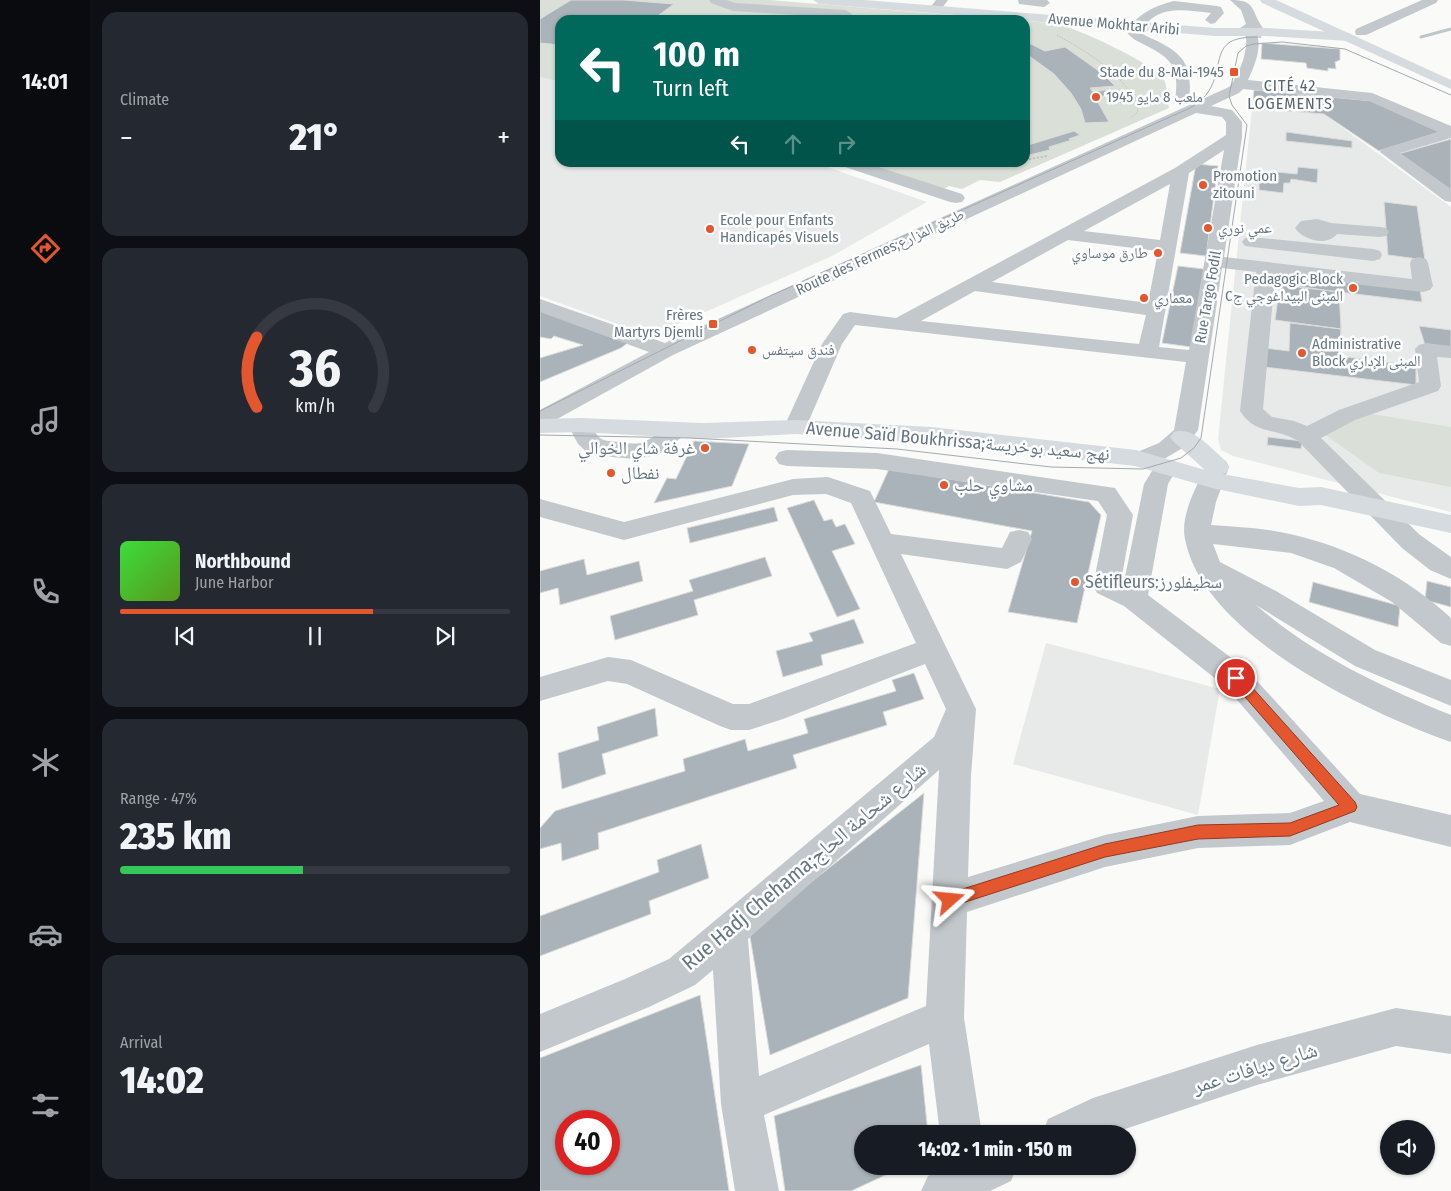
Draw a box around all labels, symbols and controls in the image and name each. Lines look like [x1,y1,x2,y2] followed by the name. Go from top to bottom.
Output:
[1048,9,1180,39] street label: Avenue Mokhtar Aribi
[653,33,740,75] text: 100 m
[570,35,635,100] icon: left
[1100,63,1224,81] place label: Stade du 8-Mai-1945
[1228,66,1240,78] marker: Stade du 8-Mai-1945
[22,68,68,95] text: 14:01
[653,75,729,102] text: Turn left
[1247,76,1333,113] district label: CITÉ 42 LOGEMENTS
[1106,88,1203,106] place label: ملعب 8 مايو 1945
[120,90,169,109] text: Climate
[1090,91,1102,103] marker: ملعب 8 مايو 1945
[289,114,341,160] text: 21°
[120,121,133,154] text: −
[497,121,510,154] text: +
[726,130,754,158] icon: left
[779,130,807,158] icon: ahead
[832,130,860,158] icon: right
[1213,167,1277,202] place label: Promotion zitouni
[1197,179,1209,191] marker: Promotion zitouni
[793,205,968,300] street label: Route des Fermes;طريق المزارع
[720,211,839,246] place label: Ecole pour Enfants Handicapés Visuels
[1218,219,1272,240] place label: عمي نوري
[1202,222,1214,234] marker: عمي نوري
[704,223,716,235] marker: Ecole pour Enfants Handicapés Visuels
[28,231,63,266] icon: directions
[1071,244,1148,265] place label: طارق موساوي
[1152,247,1164,259] marker: طارق موساوي
[1191,249,1225,345] street label: Rue Targo Fodil
[1225,270,1343,308] place label: Pedagogic Block Cالمبنى البيداغوجي ج
[1347,282,1359,294] marker: Pedagogic Block Cالمبنى البيداغوجي ج
[1154,289,1192,310] place label: معماري
[1138,292,1150,304] marker: معماري
[614,306,703,341] place label: Frères Martyrs Djemli
[707,318,719,330] marker: Frères Martyrs Djemli
[1312,335,1421,373] place label: Administrative Block المبنى الإداري
[288,337,341,400] text: 36
[762,341,835,360] place label: فندق سيتفس
[746,344,758,356] marker: فندق سيتفس
[1296,347,1308,359] marker: Administrative Block المبنى الإداري
[295,395,335,417] text: km/h
[28,403,63,438] icon: music
[805,417,1111,466] street label: Avenue Saïd Boukhrissa;نهج سعيد بوخريسة
[578,437,695,463] place label: غرفة شاي الخوالي
[699,442,711,454] marker: غرفة شاي الخوالي
[621,462,660,484] place label: نفطال
[605,467,617,479] marker: نفطال
[954,474,1033,500] place label: مشاوي حلب
[938,479,950,491] marker: مشاوي حلب
[195,550,291,573] text: Northbound
[1085,571,1222,593] place label: Sétifleurs;سطيفلورز
[195,573,273,592] text: June Harbor
[28,574,63,609] icon: phone
[1069,576,1081,588] marker: Sétifleurs;سطيفلورز
[171,622,199,650] icon: previous
[301,622,329,650] icon: pause
[431,622,459,650] icon: next
[1215,657,1257,699] pin
[1222,664,1250,692] icon: arrive
[28,745,63,780] icon: climate
[677,756,931,976] street label: Rue Hadj Chehama;شارع شحامة الحاج
[120,789,197,808] text: Range · 47%
[120,813,232,859] text: 235 km
[923,873,975,925] position arrow
[28,917,63,952] icon: car
[120,1033,162,1052] text: Arrival
[1189,1037,1321,1100] street label: شارع ديافات عمر
[120,1057,204,1103] text: 14:02
[28,1088,63,1123] icon: filters
[555,1110,620,1175] speed limit sign: 40
[1380,1120,1435,1175] map controls
[1380,1120,1435,1175] button: sound
[918,1138,1072,1161] text: 14:02 · 1 min · 150 m

